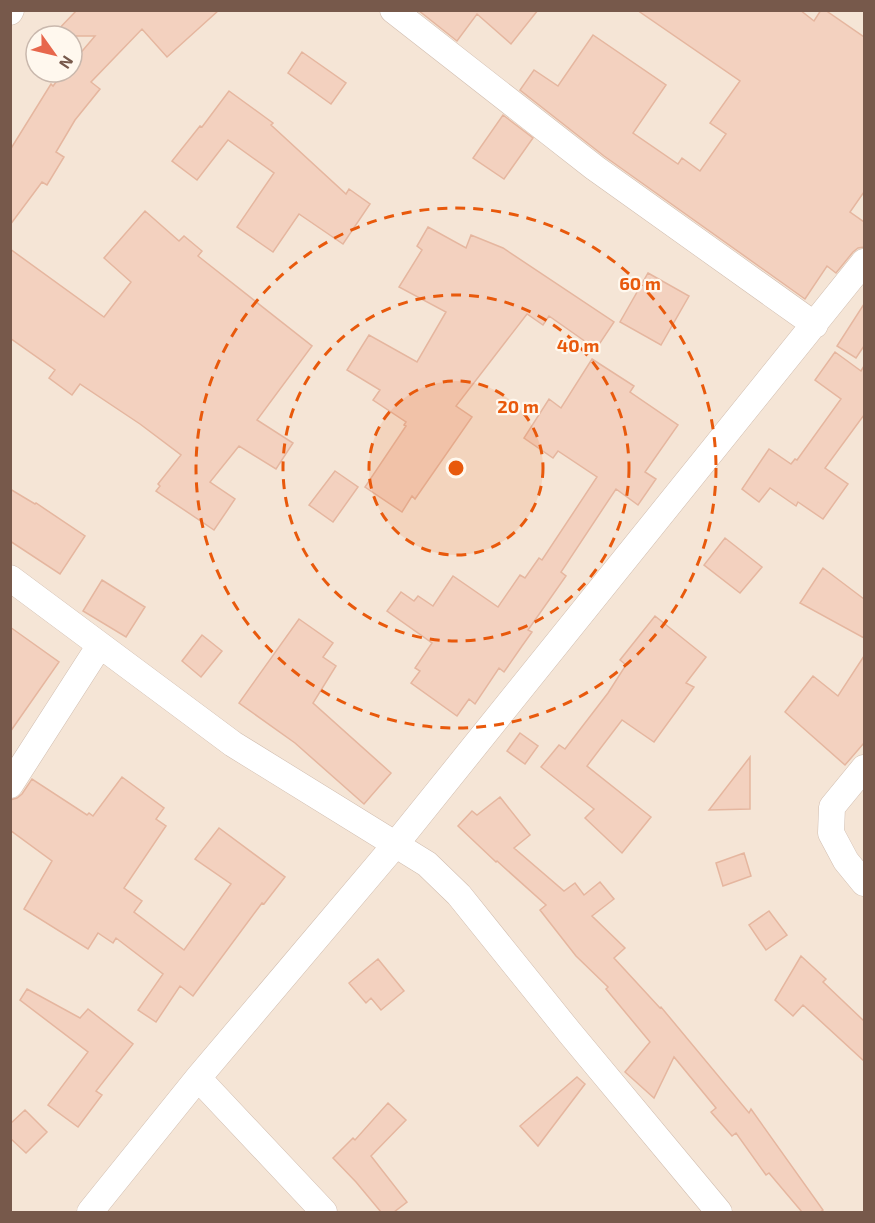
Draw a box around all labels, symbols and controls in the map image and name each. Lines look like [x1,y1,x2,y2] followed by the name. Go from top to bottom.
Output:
[24,24,84,84] north arrow
[56,53,78,73] text: N
[619,272,661,294] text: 60 m
[557,334,599,356] text: 40 m
[497,395,539,417] text: 20 m
[446,458,466,478] centre of rings

